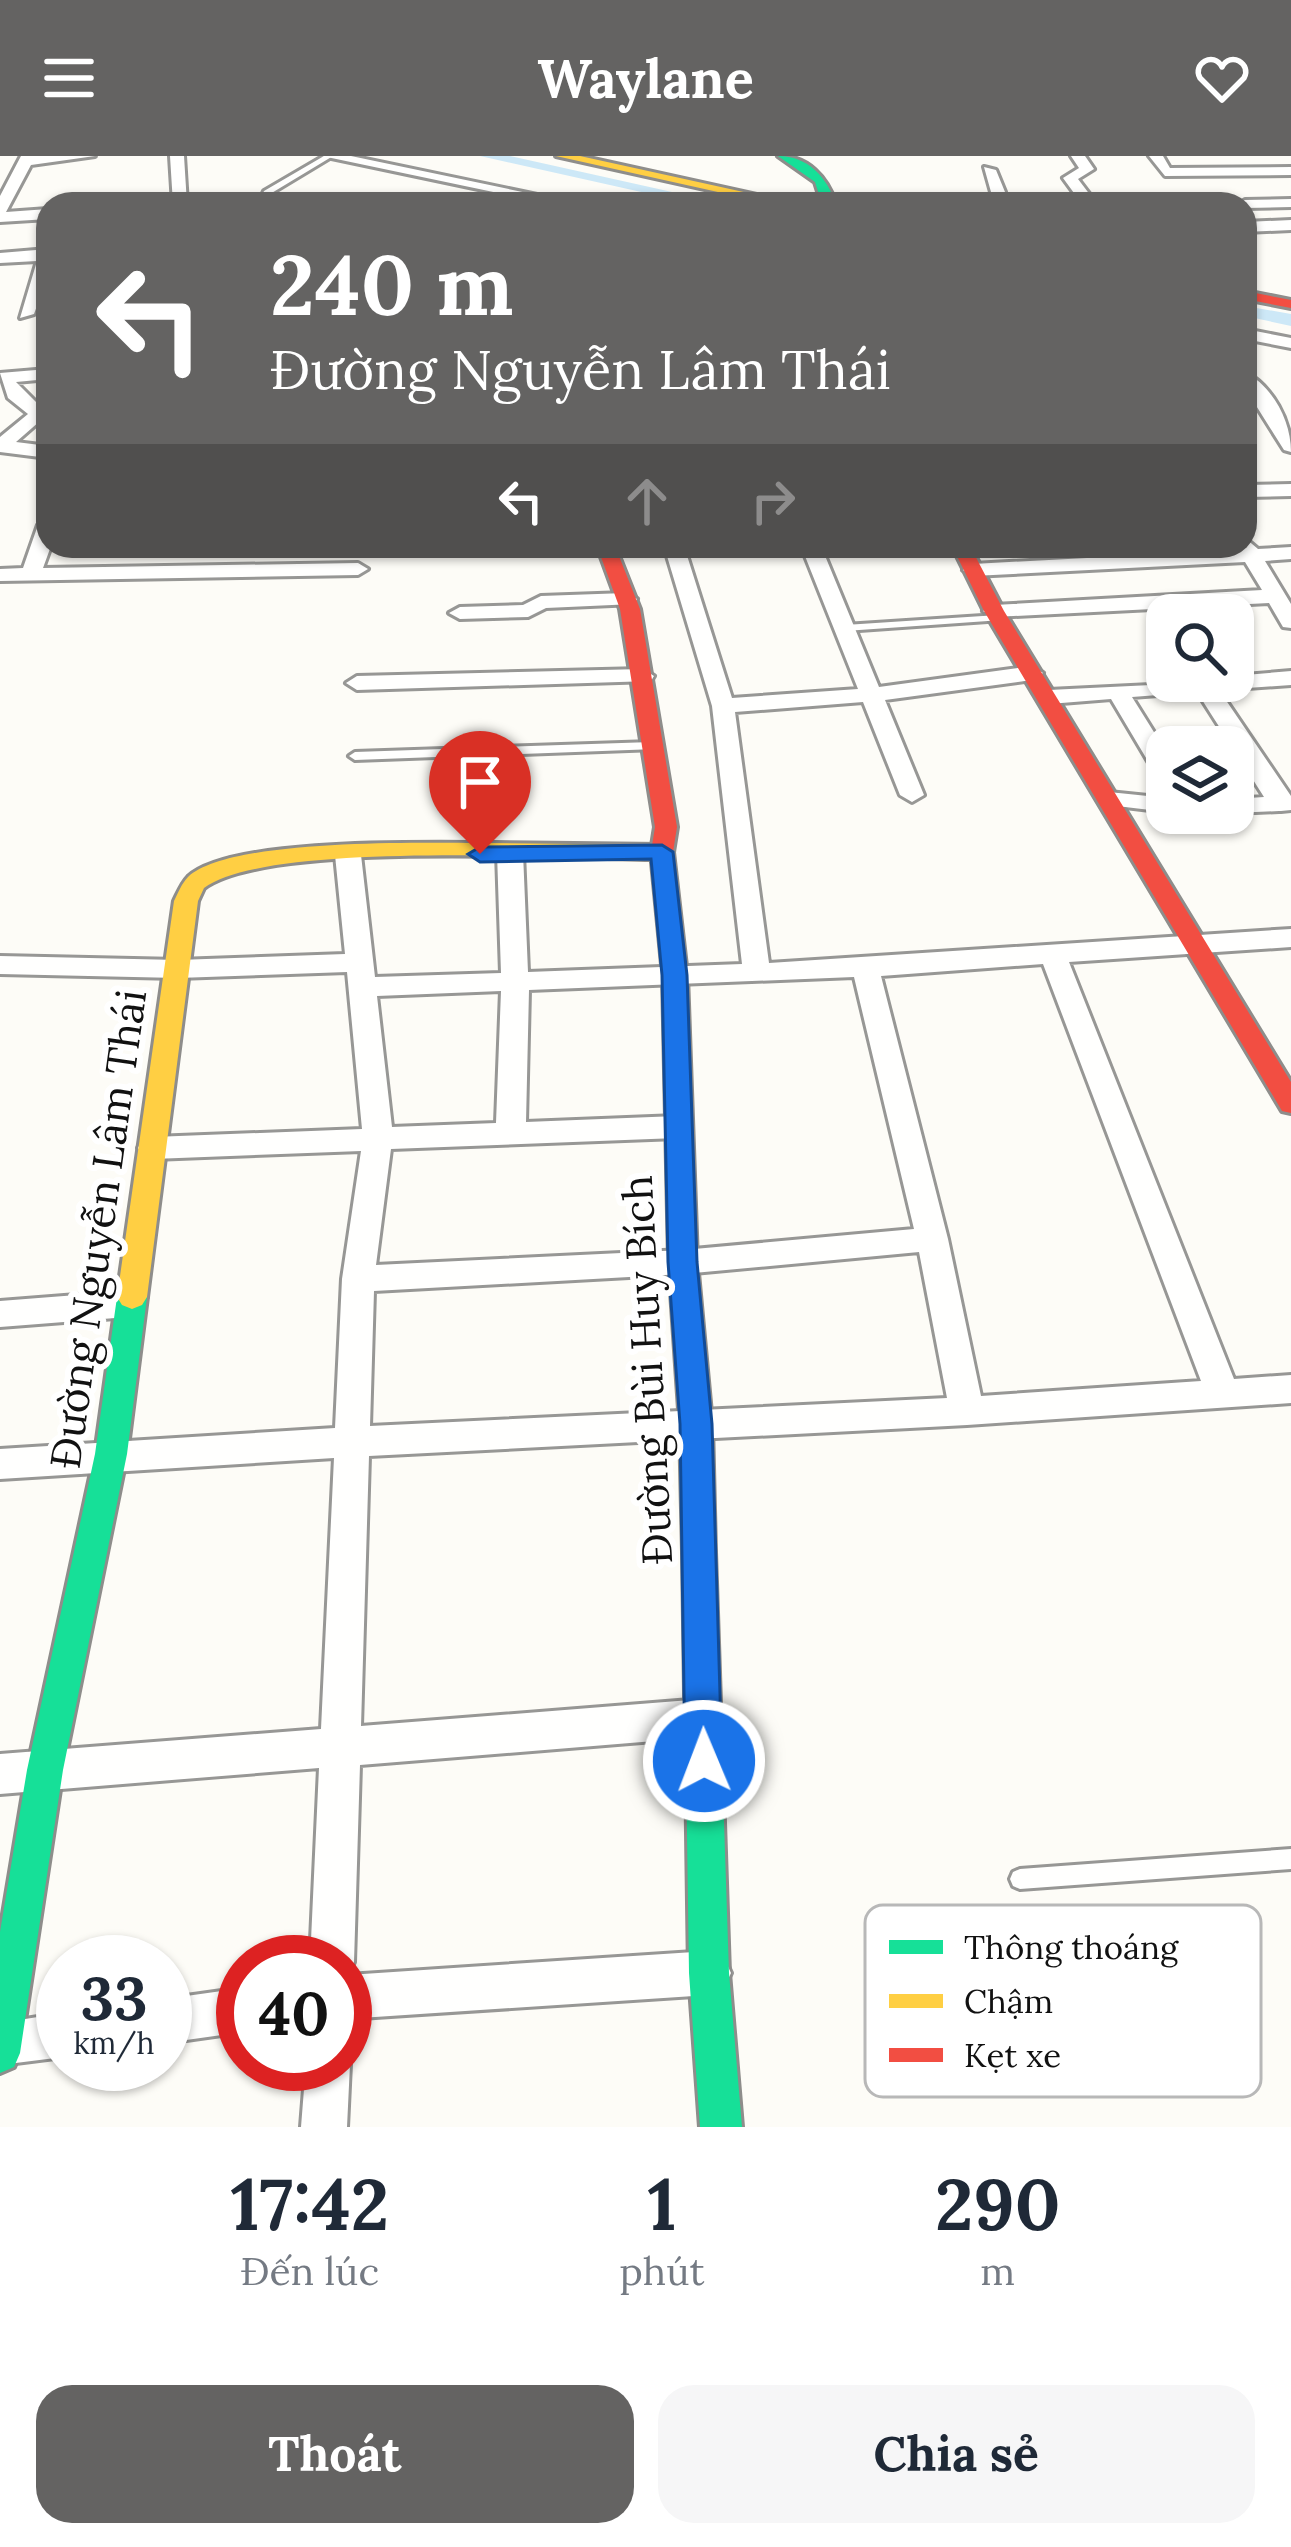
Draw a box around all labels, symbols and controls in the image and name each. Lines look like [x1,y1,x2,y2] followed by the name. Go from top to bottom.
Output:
[537,44,754,113] text: Waylane
[36,45,102,111] icon: menu
[1189,45,1255,111] icon: heart
[270,230,514,338] text: 240 m
[72,240,228,396] icon: left
[270,335,891,404] text: Đường Nguyễn Lâm Thái
[488,468,554,534] icon: left
[614,468,680,534] icon: ahead
[740,468,806,534] icon: right
[1146,594,1254,834] map controls
[1146,594,1254,702] button: search
[1146,726,1254,834] button: layers
[429,731,531,854] pin
[447,749,513,815] icon: arrive
[38,986,158,1472] street label: Đường Nguyễn Lâm Thái
[610,1174,684,1566] street label: Đường Bùi Huy Bích
[641,1698,767,1824] position arrow
[865,1905,1261,2097] legend
[964,1926,1179,1968] text: Thông thoáng
[216,1935,372,2091] speed limit sign: 40
[80,1960,148,2036] text: 33
[964,1980,1053,2022] text: Chậm
[73,2024,155,2062] text: km/h
[964,2034,1061,2076] text: Kẹt xe
[230,2158,389,2250] text: 17:42
[647,2158,677,2250] text: 1
[935,2158,1061,2250] text: 290
[240,2246,379,2296] text: Đến lúc
[620,2246,705,2296] text: phút
[980,2246,1015,2296] text: m
[36,2385,634,2523] button: Thoát
[658,2385,1255,2523] button: Chia sẻ

